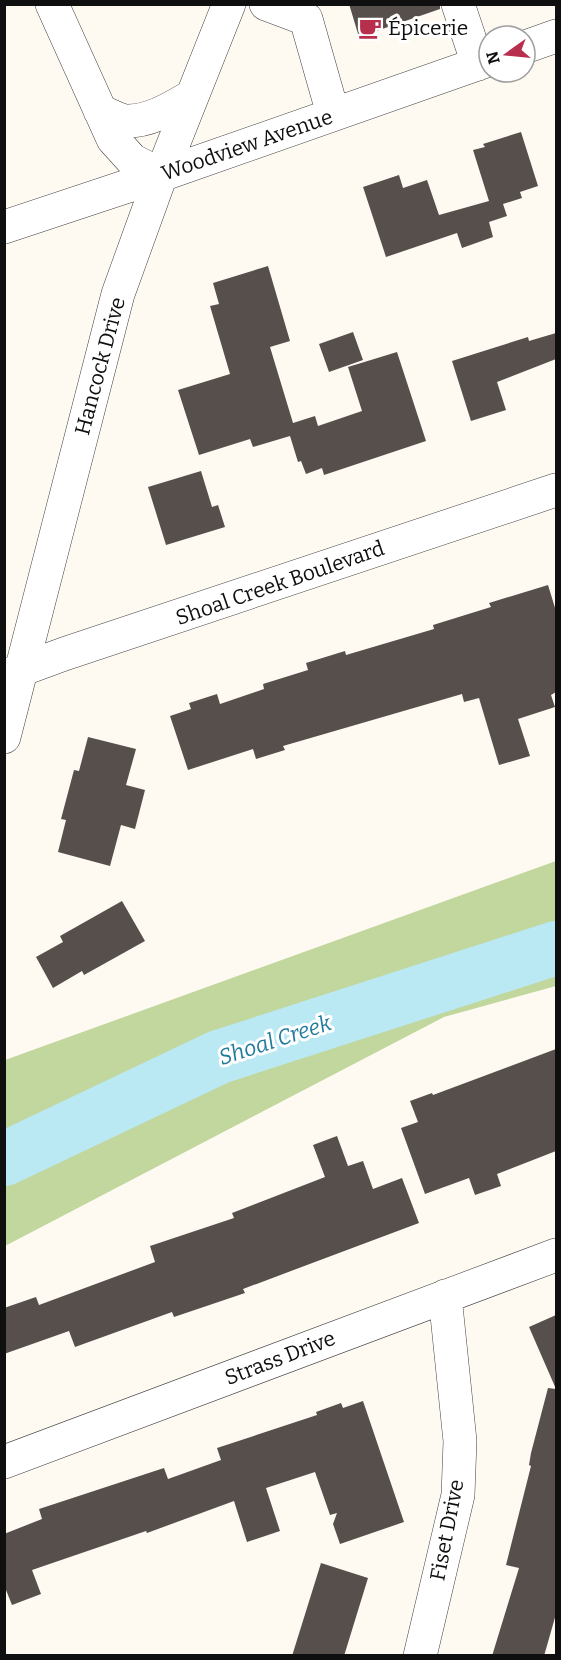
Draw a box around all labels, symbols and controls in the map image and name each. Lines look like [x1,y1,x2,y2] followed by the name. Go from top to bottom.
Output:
[357,15,383,41] cafe icon: Épicerie
[388,15,468,41] place label: Épicerie
[477,24,537,84] north arrow
[482,49,504,66] text: N
[158,104,336,186] street label: Woodview Avenue
[69,294,131,438] street label: Hancock Drive
[172,535,388,631] street label: Shoal Creek Boulevard
[215,1009,336,1071] water label: Shoal Creek
[221,1325,339,1391] street label: Strass Drive
[424,1477,470,1583] street label: Fiset Drive

